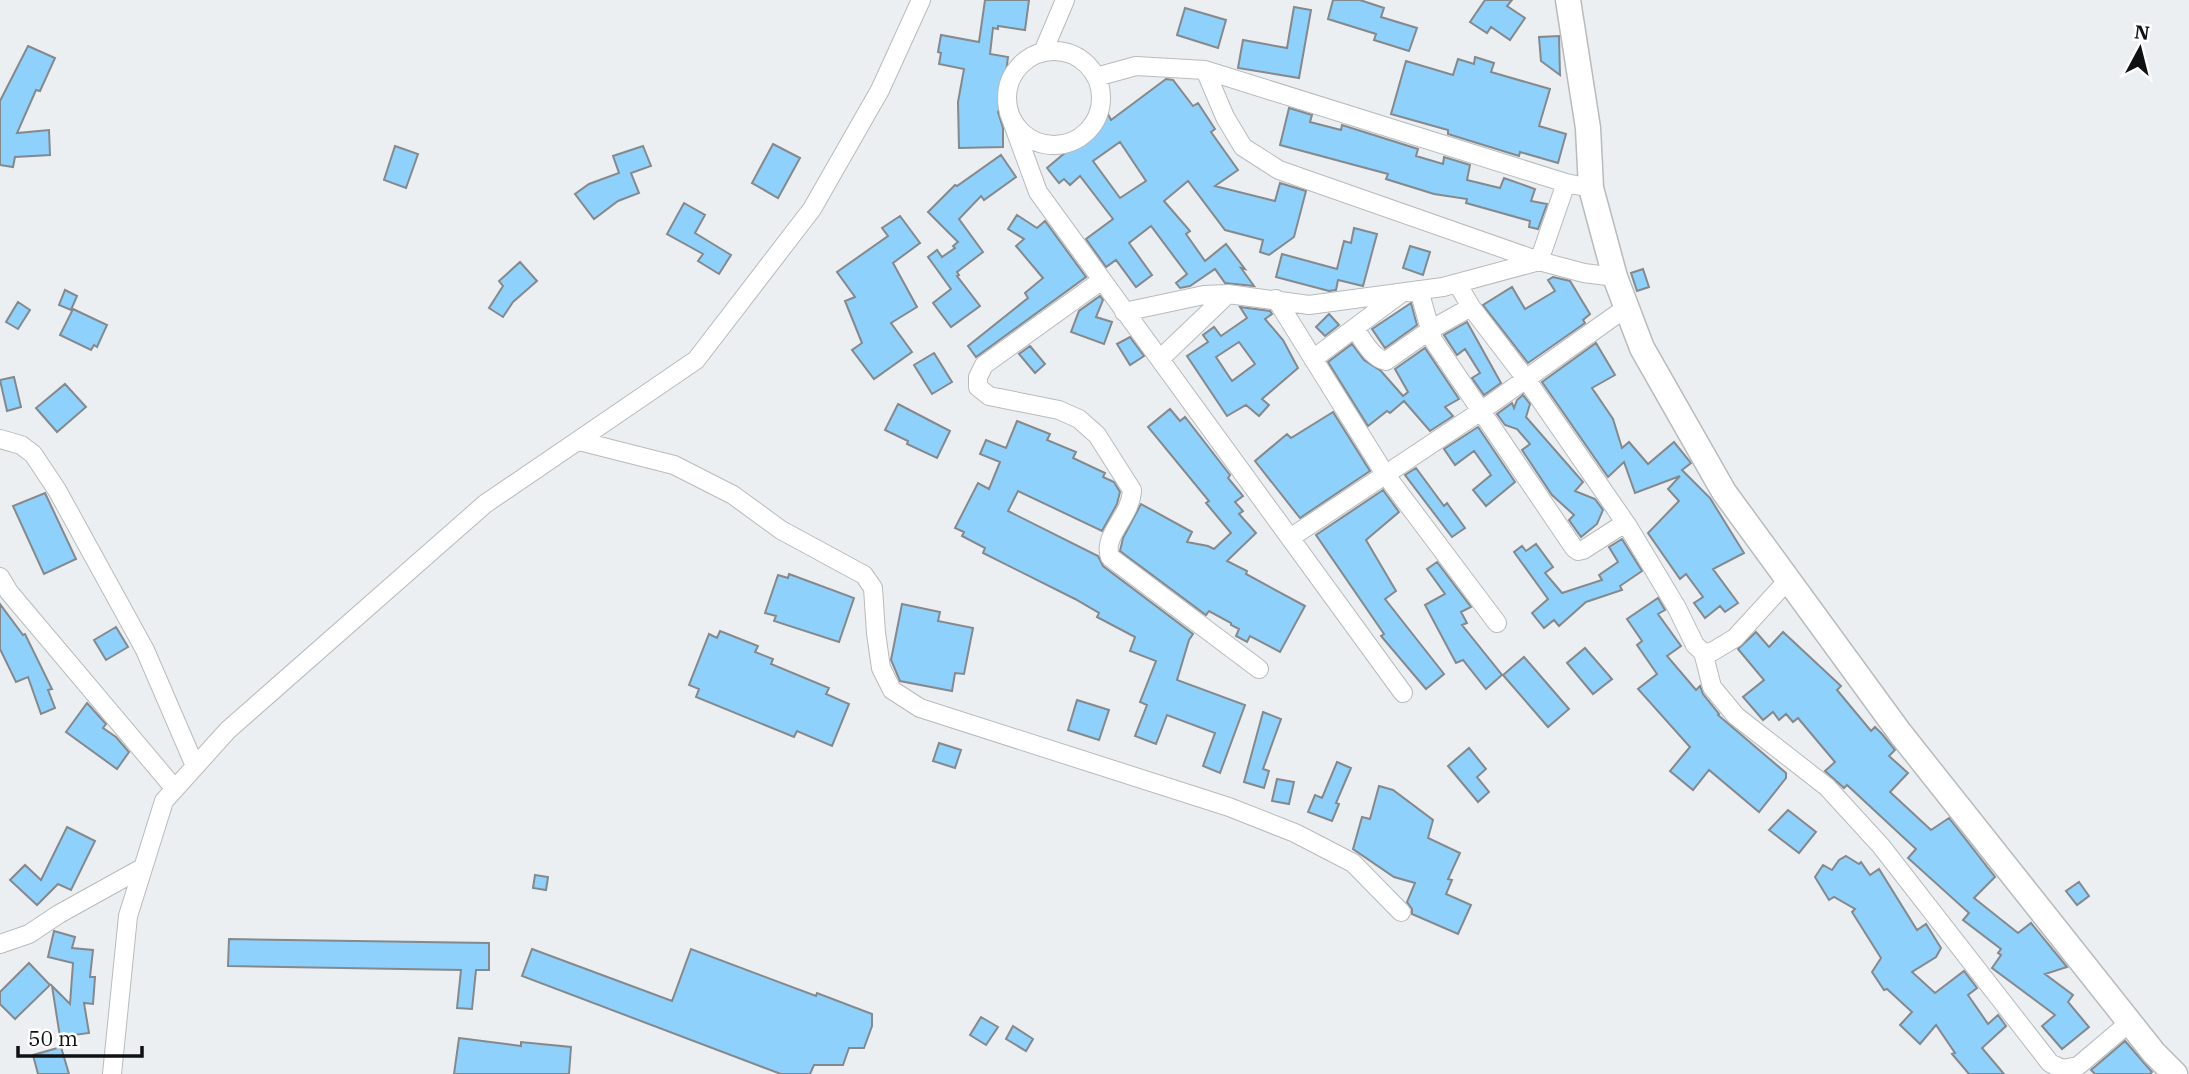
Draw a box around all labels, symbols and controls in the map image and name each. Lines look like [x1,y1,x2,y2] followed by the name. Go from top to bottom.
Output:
[2105,14,2175,84] north arrow
[2133,19,2151,45] text: N
[18,1014,142,1058] scale bar
[28,1024,78,1052] text: 50 m

